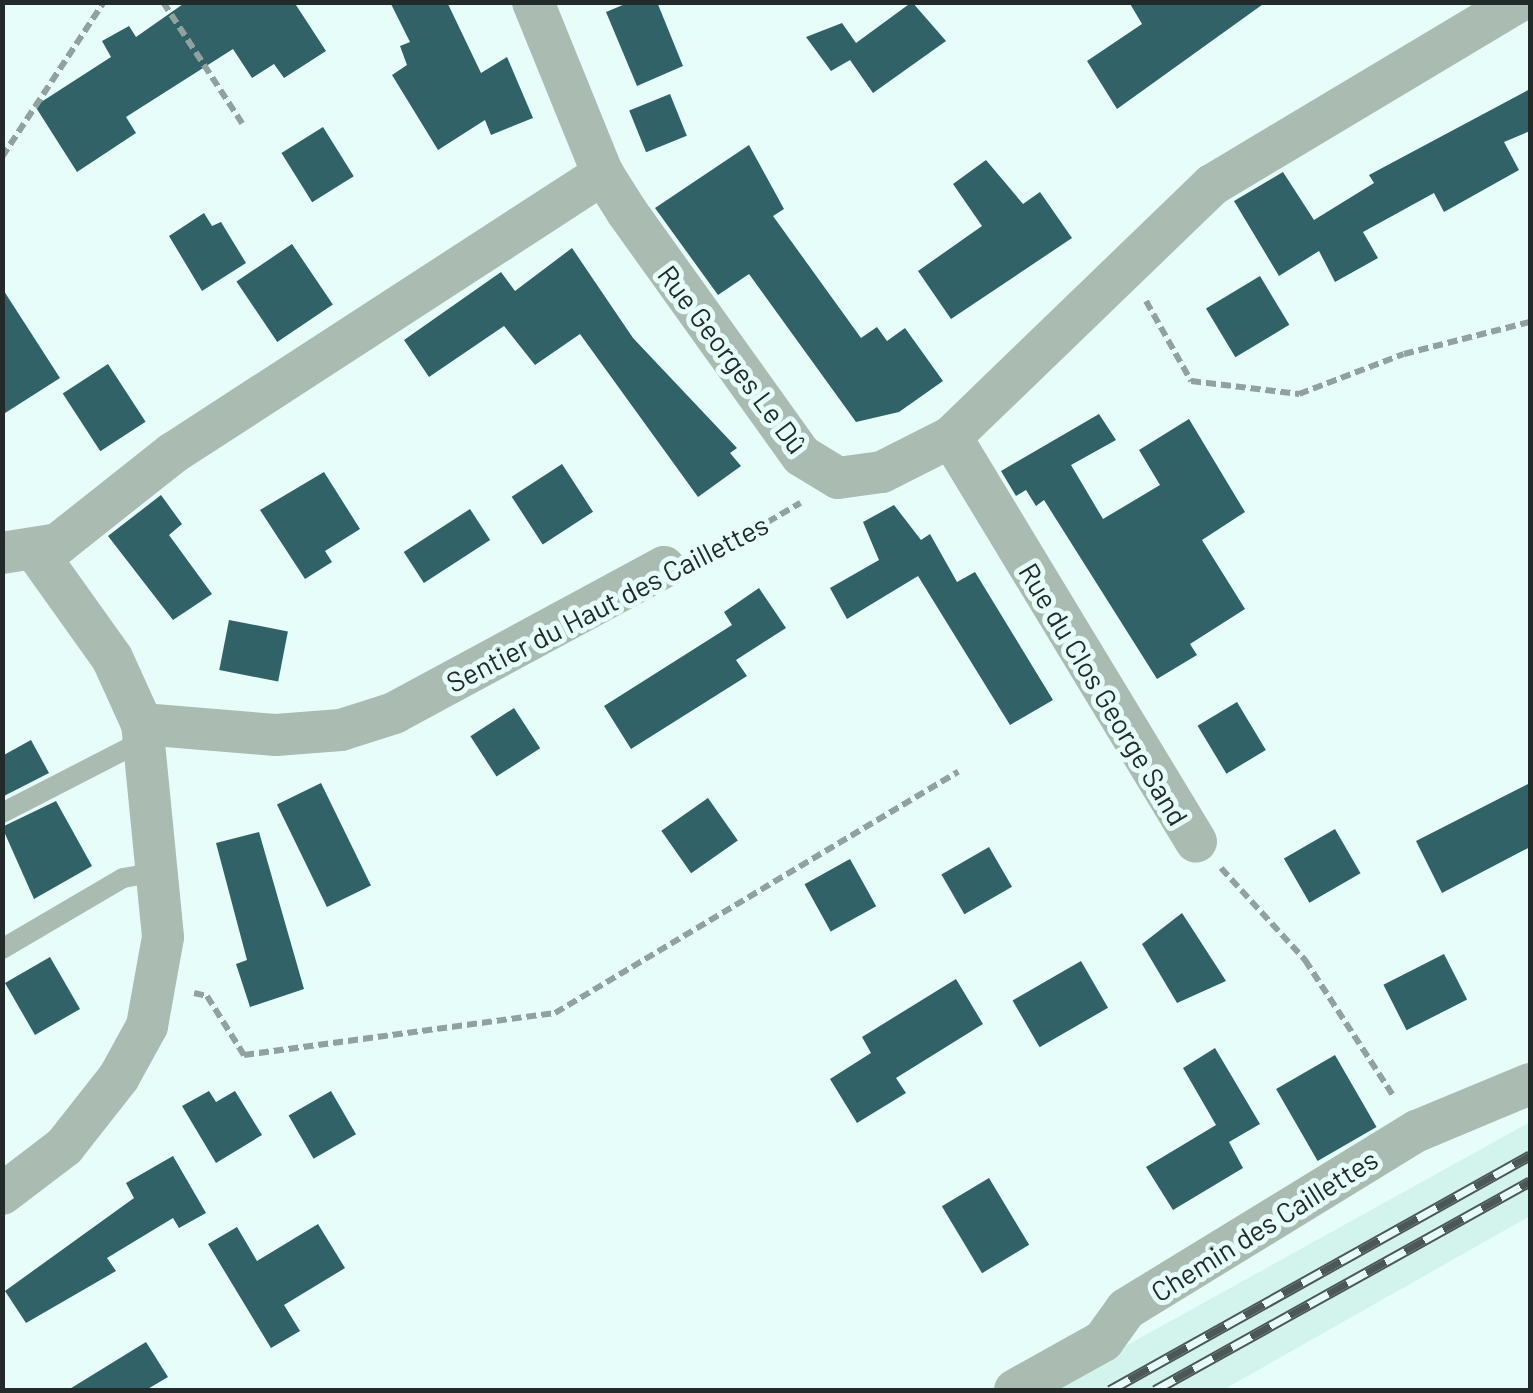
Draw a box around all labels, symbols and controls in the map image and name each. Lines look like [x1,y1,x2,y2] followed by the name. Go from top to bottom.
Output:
[651,258,815,460] street label: Rue Georges Le Dû
[440,507,774,699] street label: Sentier du Haut des Caillettes
[1012,557,1196,831] street label: Rue du Clos George Sand
[1145,1142,1383,1308] street label: Chemin des Caillettes

